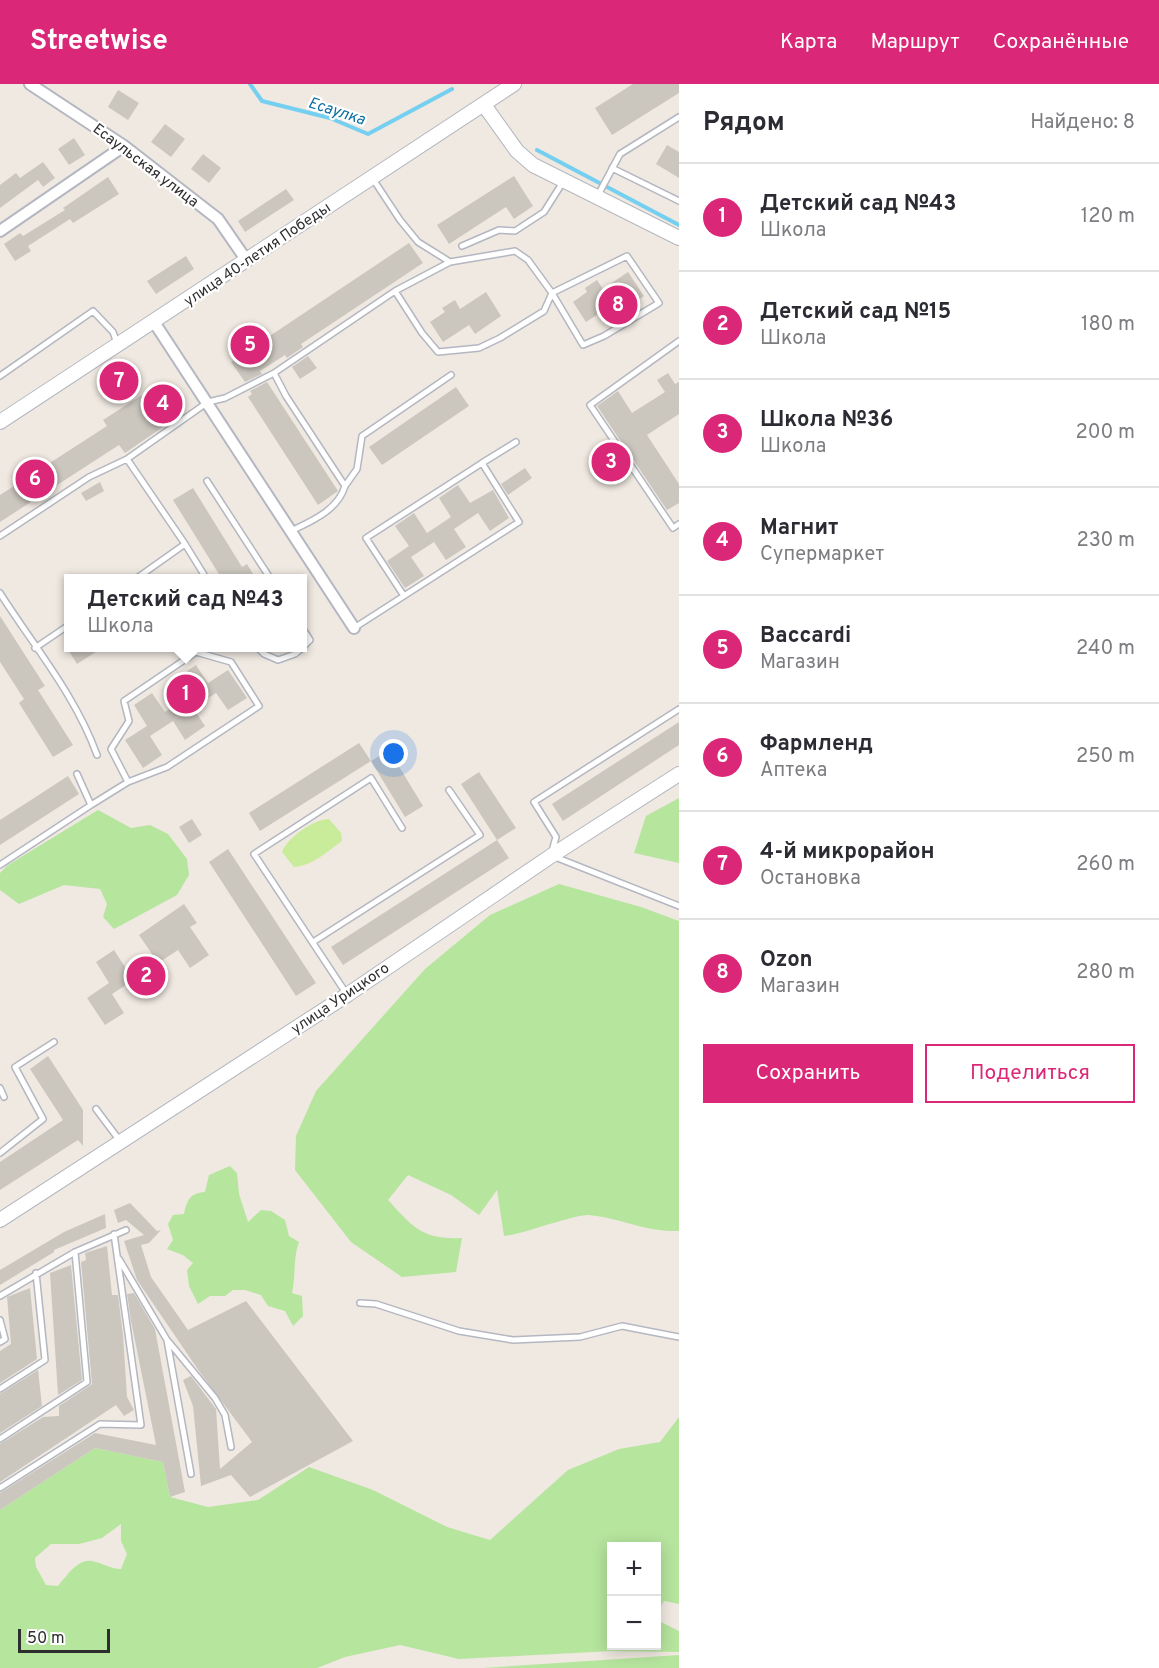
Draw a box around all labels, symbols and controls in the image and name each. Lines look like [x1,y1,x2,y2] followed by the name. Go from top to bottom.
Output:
[30,24,168,60] text: Streetwise
[780,29,837,56] text: Карта
[870,29,960,56] text: Маршрут
[993,29,1129,56] text: Сохранённые
[305,93,368,131] water label: Есаулка
[703,107,785,140] text: Рядом
[1030,110,1135,136] text: Найдено: 8
[88,120,202,212] street label: Есаульская улица
[760,191,956,218] text: Детский сад №43
[181,199,335,312] street label: улица 40-летия Победы
[719,204,727,230] text: 1
[1081,204,1135,230] text: 120 m
[760,218,826,244] text: Школа
[598,282,638,328] pin: 8
[760,299,951,326] text: Детский сад №15
[716,312,729,338] text: 2
[1081,312,1135,338] text: 180 m
[230,322,270,368] pin: 5
[760,326,826,352] text: Школа
[100,358,138,404] pin: 7
[144,382,182,426] pin: 4
[760,407,893,434] text: Школа №36
[717,420,729,446] text: 3
[1076,420,1135,446] text: 200 m
[760,434,826,460] text: Школа
[592,440,630,484] pin: 3
[15,456,54,502] pin: 6
[760,515,838,542] text: Магнит
[716,528,729,554] text: 4
[1076,528,1135,554] text: 230 m
[760,542,884,568] text: Супермаркет
[64,574,307,652] popup
[87,587,284,614] text: Детский сад №43
[87,614,154,640] text: Школа
[760,623,851,650] text: Baccardi
[716,636,729,662] text: 5
[1076,636,1135,662] text: 240 m
[760,650,840,676] text: Магазин
[166,672,206,716] pin: 1
[760,731,873,758] text: Фармленд
[379,739,408,768] your location
[716,744,729,770] text: 6
[1076,744,1135,770] text: 250 m
[760,758,827,784] text: Аптека
[760,839,935,866] text: 4-й микрорайон
[717,852,728,878] text: 7
[1076,852,1135,878] text: 260 m
[760,866,861,892] text: Остановка
[760,947,813,974] text: Ozon
[126,954,166,998] pin: 2
[288,959,394,1039] street label: улица Урицкого
[716,960,729,986] text: 8
[1076,960,1135,986] text: 280 m
[760,974,840,1000] text: Магазин
[703,1044,913,1103] button: Сохранить
[925,1044,1135,1103] button: Поделиться
[607,1542,661,1650] map controls
[607,1542,661,1596] button: +
[607,1596,661,1650] button: −
[18,1626,110,1654] scale bar
[27,1629,65,1649] text: 50 m

